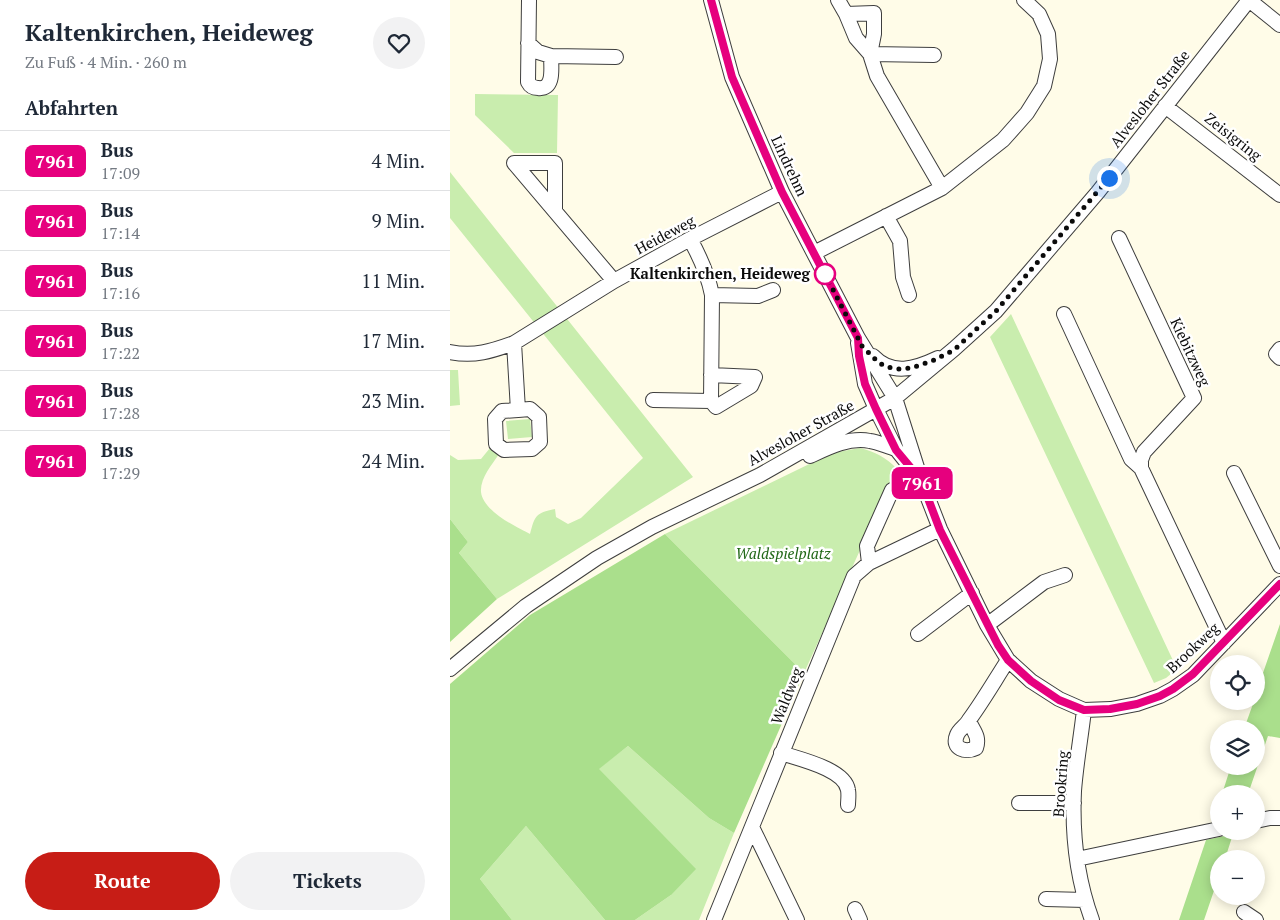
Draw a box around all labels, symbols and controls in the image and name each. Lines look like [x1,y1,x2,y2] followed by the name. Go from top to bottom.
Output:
[25,16,313,48] text: Kaltenkirchen, Heideweg
[373,17,425,69] button: heart
[1105,45,1194,151] street label: Alvesloher Straße
[25,51,187,73] text: Zu Fuß · 4 Min. · 260 m
[25,95,118,120] text: Abfahrten
[1201,108,1267,165] street label: Zeisigring
[767,132,813,199] street label: Lindrehm
[101,137,133,162] text: Bus
[371,148,425,173] text: 4 Min.
[35,149,76,173] text: 7961
[101,162,140,184] text: 17:09
[1097,166,1122,191] your location
[101,197,133,222] text: Bus
[371,208,425,233] text: 9 Min.
[35,209,76,233] text: 7961
[631,210,699,258] street label: Heideweg
[101,222,140,244] text: 17:14
[101,257,133,282] text: Bus
[630,263,811,283] place label: Kaltenkirchen, Heideweg
[814,263,836,285] marker: Kaltenkirchen, Heideweg
[361,268,425,293] text: 11 Min.
[35,269,76,293] text: 7961
[101,282,140,304] text: 17:16
[1166,314,1216,390] street label: Kiebitzweg
[101,317,133,342] text: Bus
[361,328,425,353] text: 17 Min.
[35,329,76,353] text: 7961
[101,342,140,364] text: 17:22
[101,377,133,402] text: Bus
[361,388,425,413] text: 23 Min.
[35,389,76,413] text: 7961
[744,395,857,470] street label: Alvesloher Straße
[101,402,140,424] text: 17:28
[101,437,133,462] text: Bus
[361,448,425,473] text: 24 Min.
[35,449,76,473] text: 7961
[101,462,140,484] text: 17:29
[887,467,957,499] line badge: 7961
[902,471,942,495] text: 7961
[736,543,831,563] park label: Waldspielplatz
[1162,617,1224,677] street label: Brookweg
[1210,655,1265,905] map controls
[1210,655,1265,710] button: locate
[766,663,807,727] street label: Waldweg
[1210,720,1265,775] button: layers
[1048,749,1072,818] street label: Brookring
[1210,785,1265,840] button: +
[1210,850,1265,905] button: −
[25,852,220,910] button: Route
[230,852,425,910] button: Tickets

